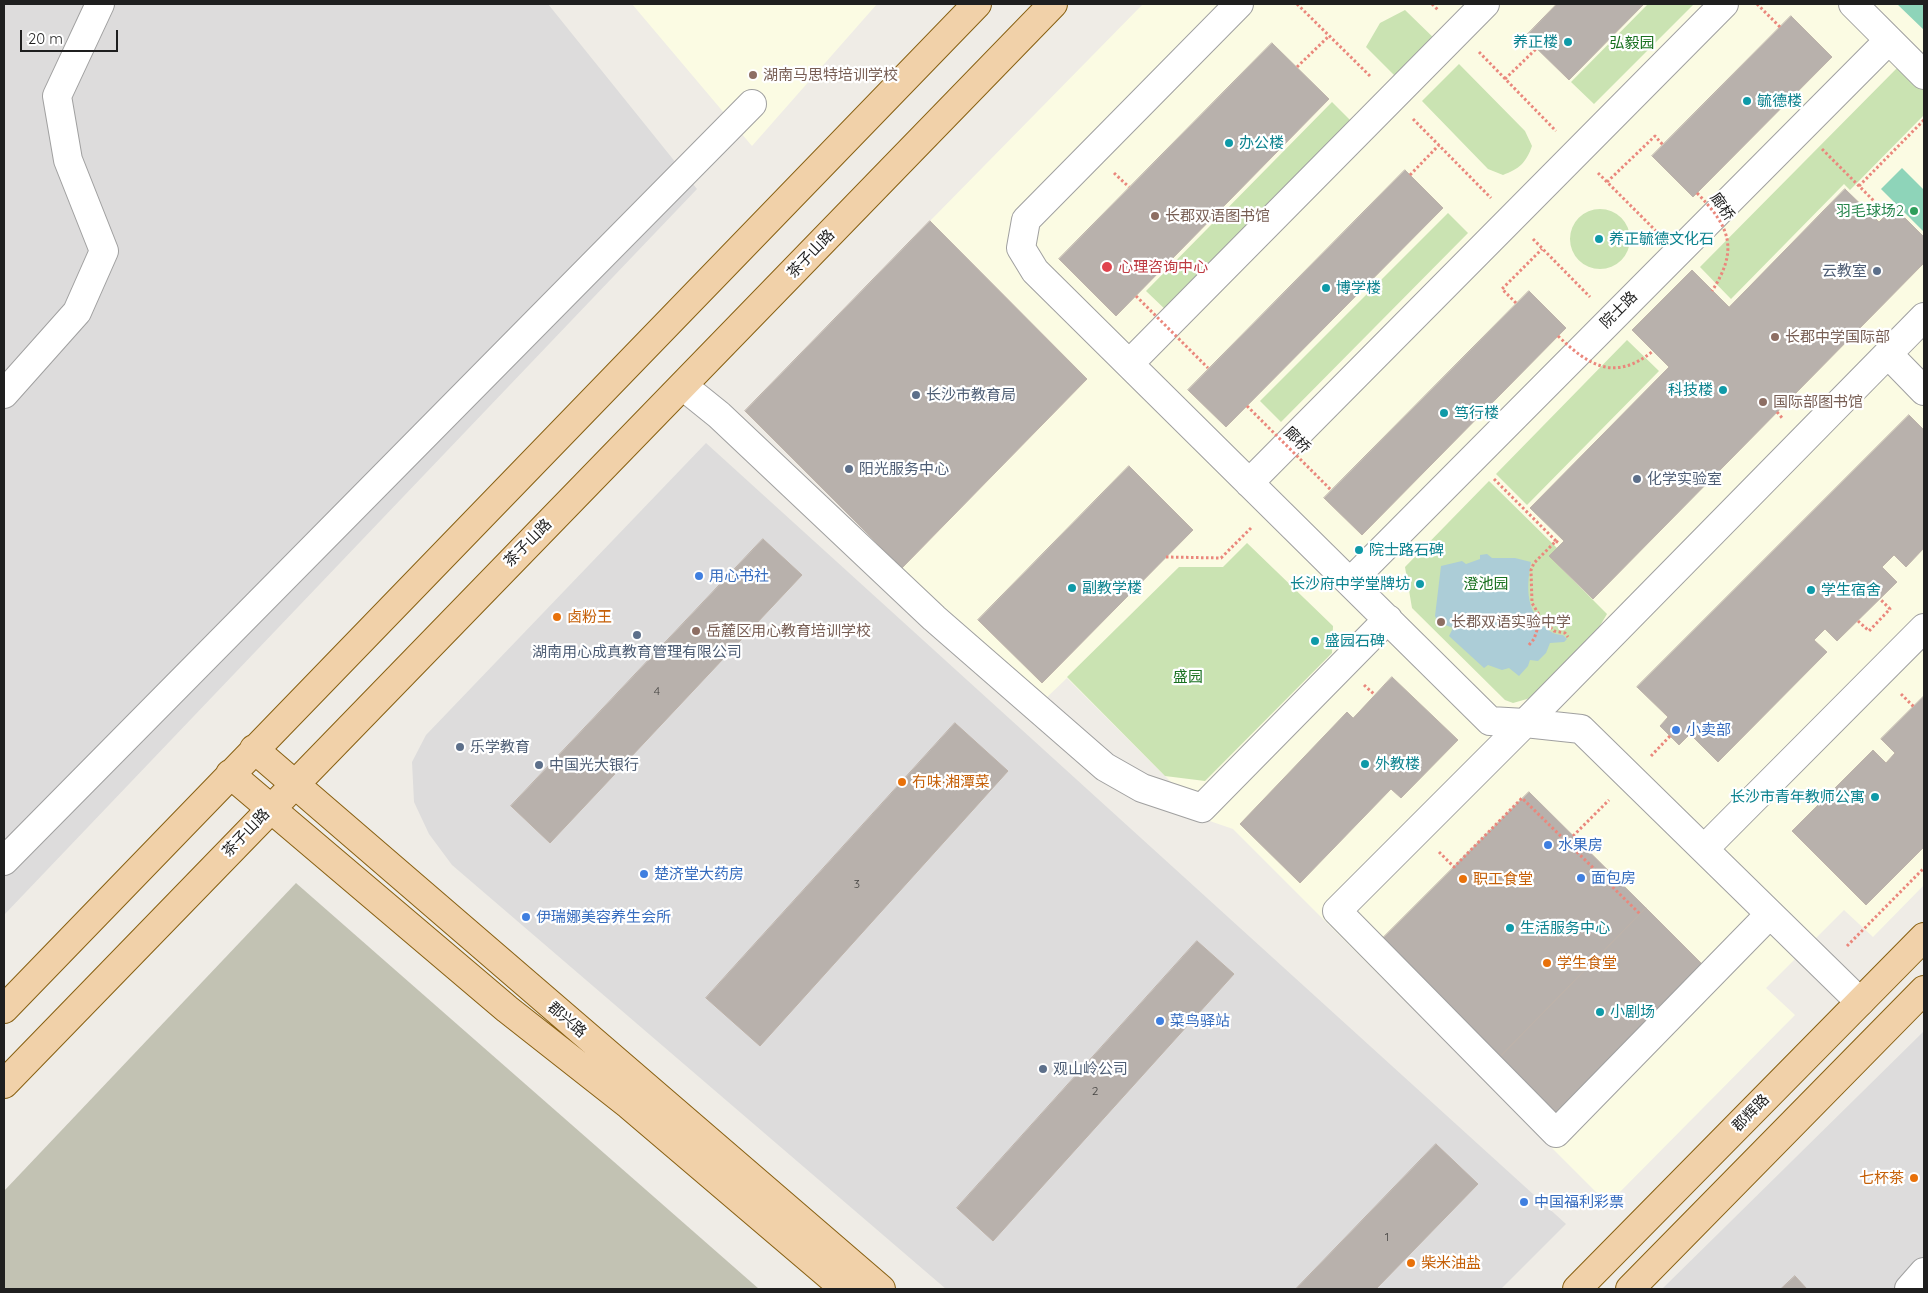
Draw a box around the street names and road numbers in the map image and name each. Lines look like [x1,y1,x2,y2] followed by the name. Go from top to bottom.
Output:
[1706,190,1738,224] street label: 廊桥
[784,226,838,282] street label: 茶子山路
[1597,288,1641,332] street label: 院士路
[1280,423,1314,457] street label: 廊桥
[500,515,556,571] street label: 茶子山路
[219,805,273,861] street label: 茶子山路
[544,998,590,1042] street label: 郡兴路
[1729,1091,1773,1135] street label: 郡辉路

